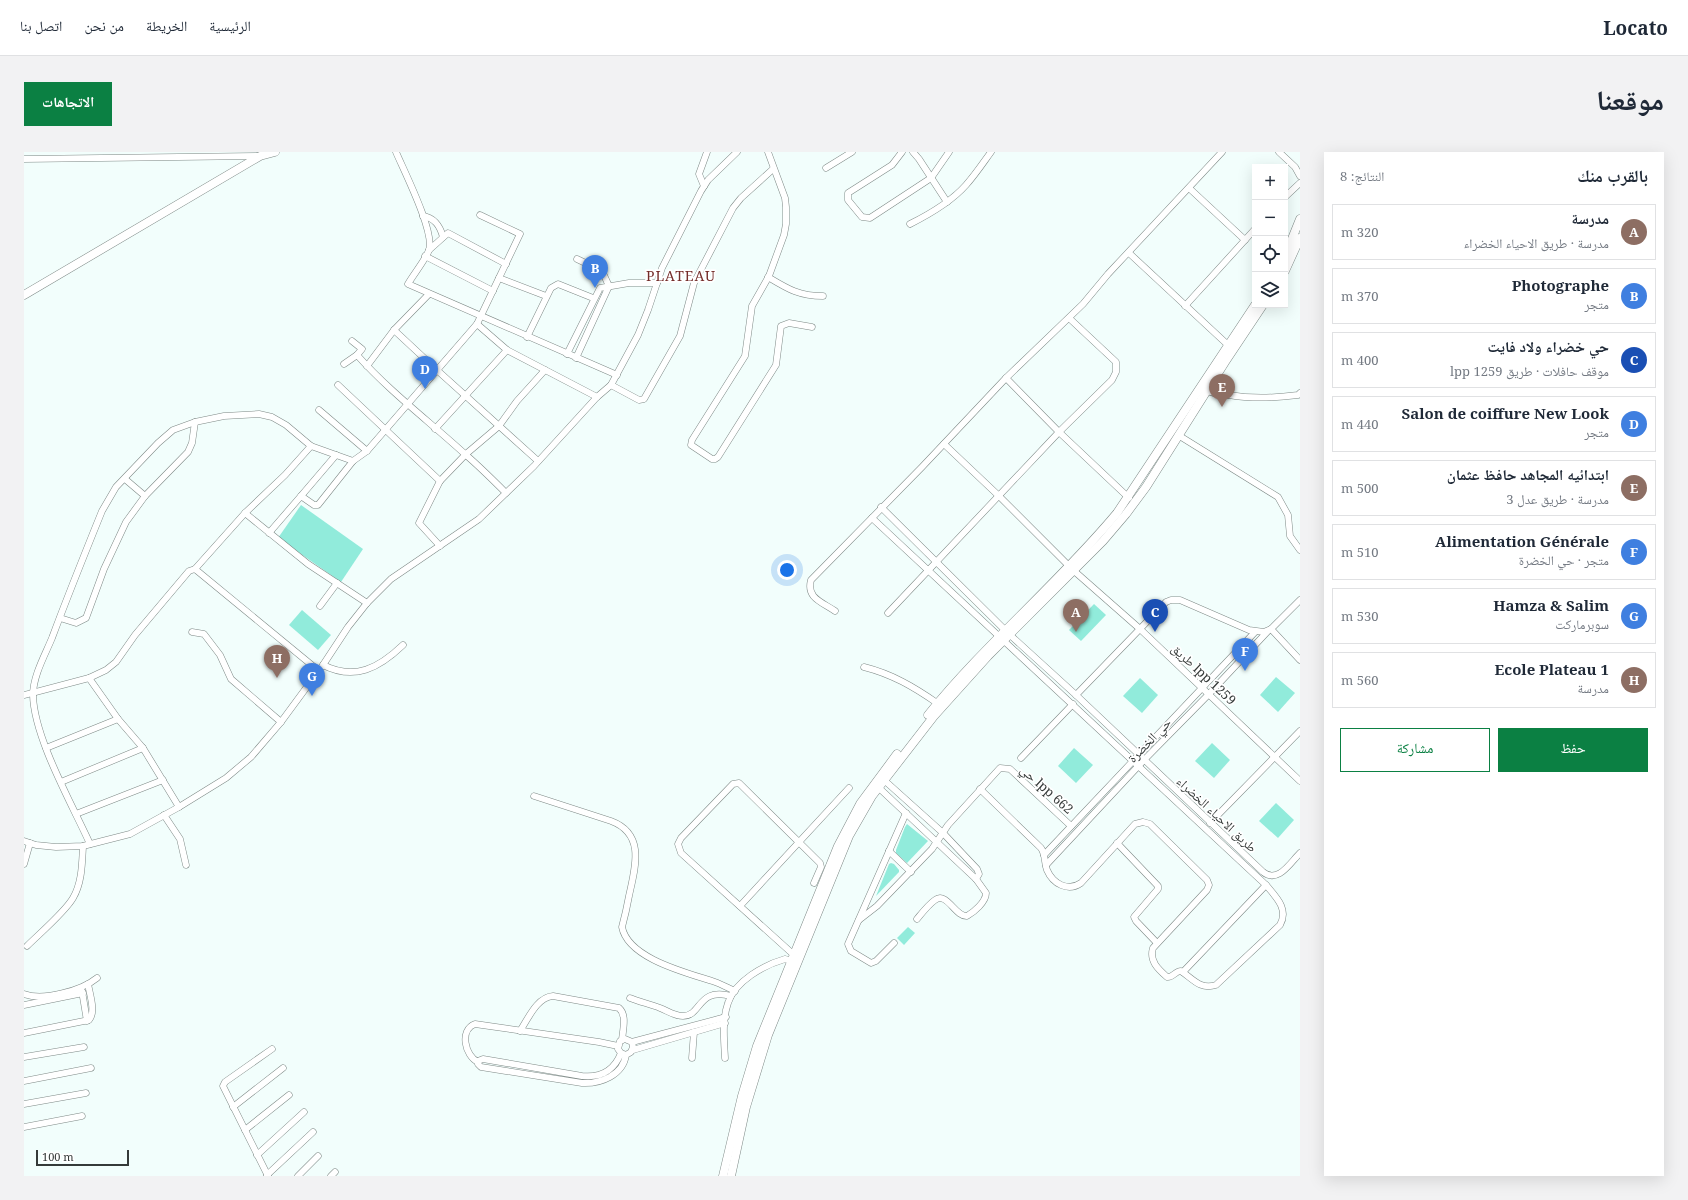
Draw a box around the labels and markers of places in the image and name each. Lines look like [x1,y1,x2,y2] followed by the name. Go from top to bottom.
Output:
[582,255,608,288] pin: B
[412,356,438,389] pin: D
[1209,374,1235,407] pin: E
[1063,599,1089,632] pin: A
[1142,599,1168,632] pin: C
[1232,638,1258,671] pin: F
[264,645,290,678] pin: H
[299,663,325,696] pin: G

